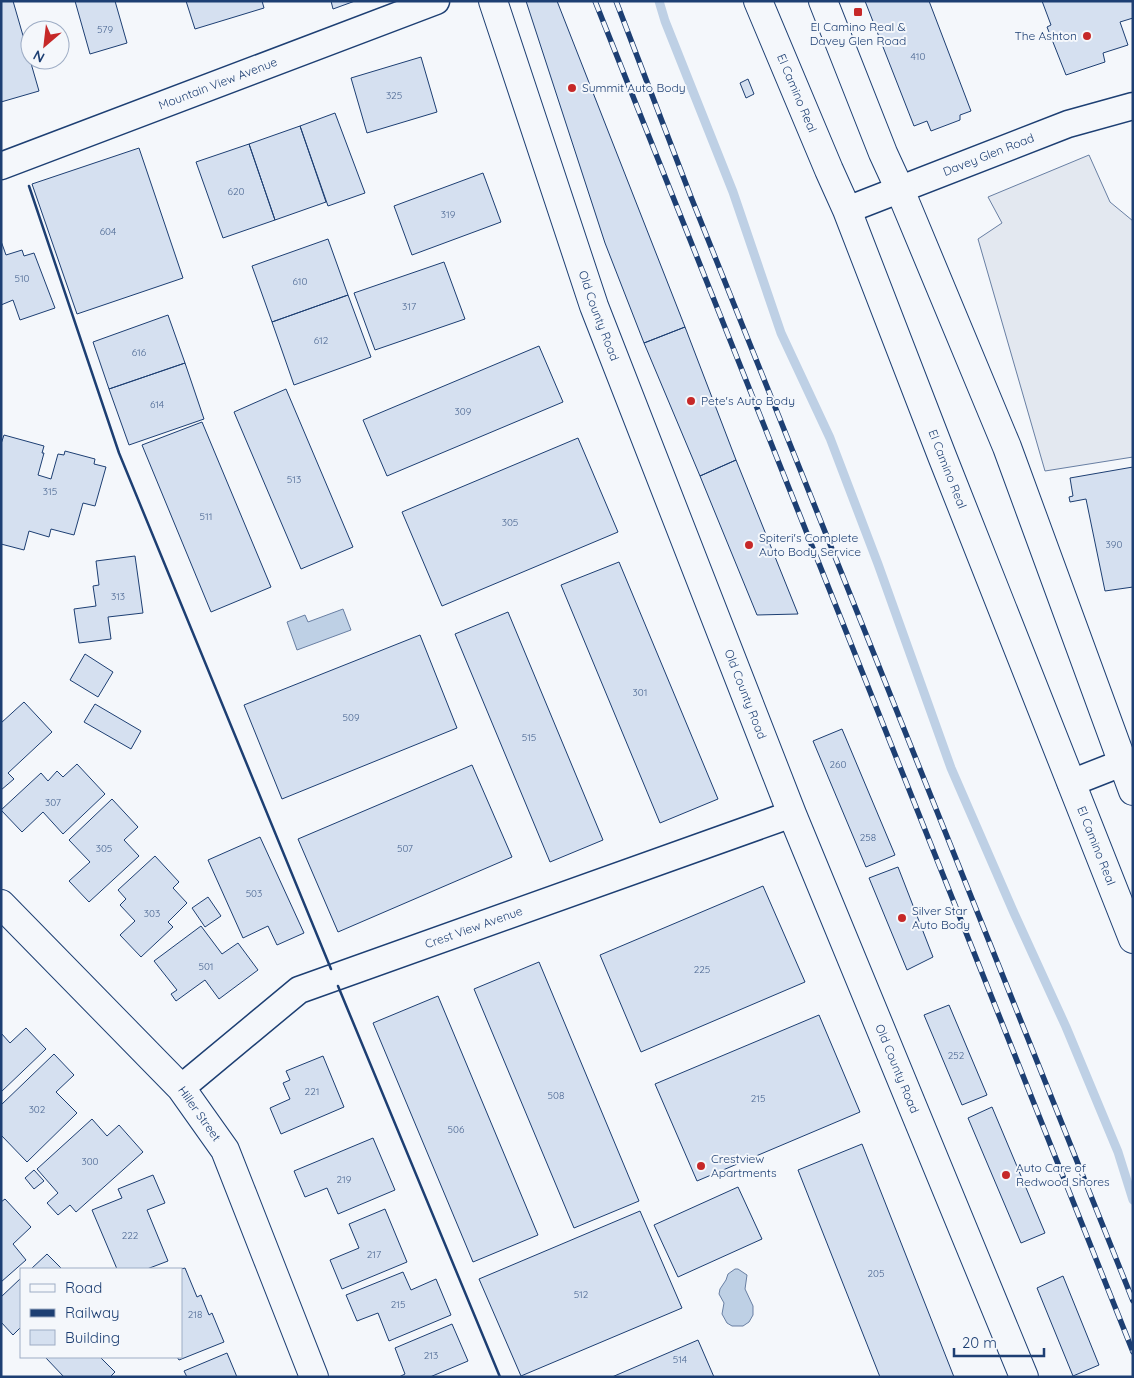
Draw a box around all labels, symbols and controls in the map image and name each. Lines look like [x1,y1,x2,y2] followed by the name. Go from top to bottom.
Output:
[852,6,864,18] marker: El Camino Real & Davey Glen Road
[810,19,906,48] place label: El Camino Real & Davey Glen Road
[20,20,70,70] north arrow
[97,23,113,36] house number: 579
[1014,28,1077,43] place label: The Ashton
[1081,30,1093,42] marker: The Ashton
[30,46,48,67] text: N
[911,50,925,63] house number: 410
[774,51,820,135] street label: El Camino Real
[156,54,279,113] street label: Mountain View Avenue
[582,80,686,95] place label: Summit Auto Body
[566,82,578,94] marker: Summit Auto Body
[386,89,402,102] house number: 325
[941,130,1036,179] street label: Davey Glen Road
[228,185,244,198] house number: 620
[441,208,456,221] house number: 319
[100,225,116,238] house number: 604
[576,268,623,363] street label: Old County Road
[14,272,30,285] house number: 510
[293,275,308,288] house number: 610
[402,300,416,313] house number: 317
[314,334,329,347] house number: 612
[132,346,147,359] house number: 616
[701,393,795,408] place label: Pete's Auto Body
[685,395,697,407] marker: Pete's Auto Body
[150,398,164,411] house number: 614
[455,405,472,418] house number: 309
[925,427,970,511] street label: El Camino Real
[287,473,301,486] house number: 513
[43,485,57,498] house number: 315
[200,510,212,523] house number: 511
[502,516,518,529] house number: 305
[759,530,861,559] place label: Spiteri's Complete Auto Body Service
[1106,538,1122,551] house number: 390
[743,539,755,551] marker: Spiteri's Complete Auto Body Service
[111,590,125,603] house number: 313
[722,647,770,741] street label: Old County Road
[633,686,647,699] house number: 301
[343,711,360,724] house number: 509
[522,731,536,744] house number: 515
[830,758,846,771] house number: 260
[45,796,61,809] house number: 307
[1074,804,1119,887] street label: El Camino Real
[860,831,876,844] house number: 258
[96,842,112,855] house number: 305
[397,842,413,855] house number: 507
[246,887,262,900] house number: 503
[423,903,525,951] street label: Crest View Avenue
[912,903,970,932] place label: Silver Star Auto Body
[144,907,160,920] house number: 303
[896,912,908,924] marker: Silver Star Auto Body
[198,960,214,973] house number: 501
[694,963,710,976] house number: 225
[872,1022,923,1115] street label: Old County Road
[948,1049,965,1062] house number: 252
[175,1083,224,1144] street label: Hiller Street
[305,1085,319,1098] house number: 221
[548,1089,564,1102] house number: 508
[751,1092,765,1105] house number: 215
[29,1103,46,1116] house number: 302
[448,1123,465,1136] house number: 506
[711,1151,777,1180] place label: Crestview Apartments
[81,1155,99,1168] house number: 300
[695,1160,707,1172] marker: Crestview Apartments
[1016,1160,1110,1189] place label: Auto Care of Redwood Shores
[1000,1169,1012,1181] marker: Auto Care of Redwood Shores
[337,1173,352,1186] house number: 219
[122,1229,139,1242] house number: 222
[367,1248,381,1261] house number: 217
[868,1267,884,1280] house number: 205
[20,1268,182,1358] legend
[65,1278,102,1297] text: Road
[574,1288,589,1301] house number: 512
[391,1298,405,1311] house number: 215
[65,1303,120,1322] text: Railway
[188,1308,202,1321] house number: 218
[954,1326,1044,1358] scale bar
[65,1328,120,1347] text: Building
[962,1333,997,1352] text: 20 m
[424,1349,438,1362] house number: 213
[673,1353,687,1366] house number: 514

